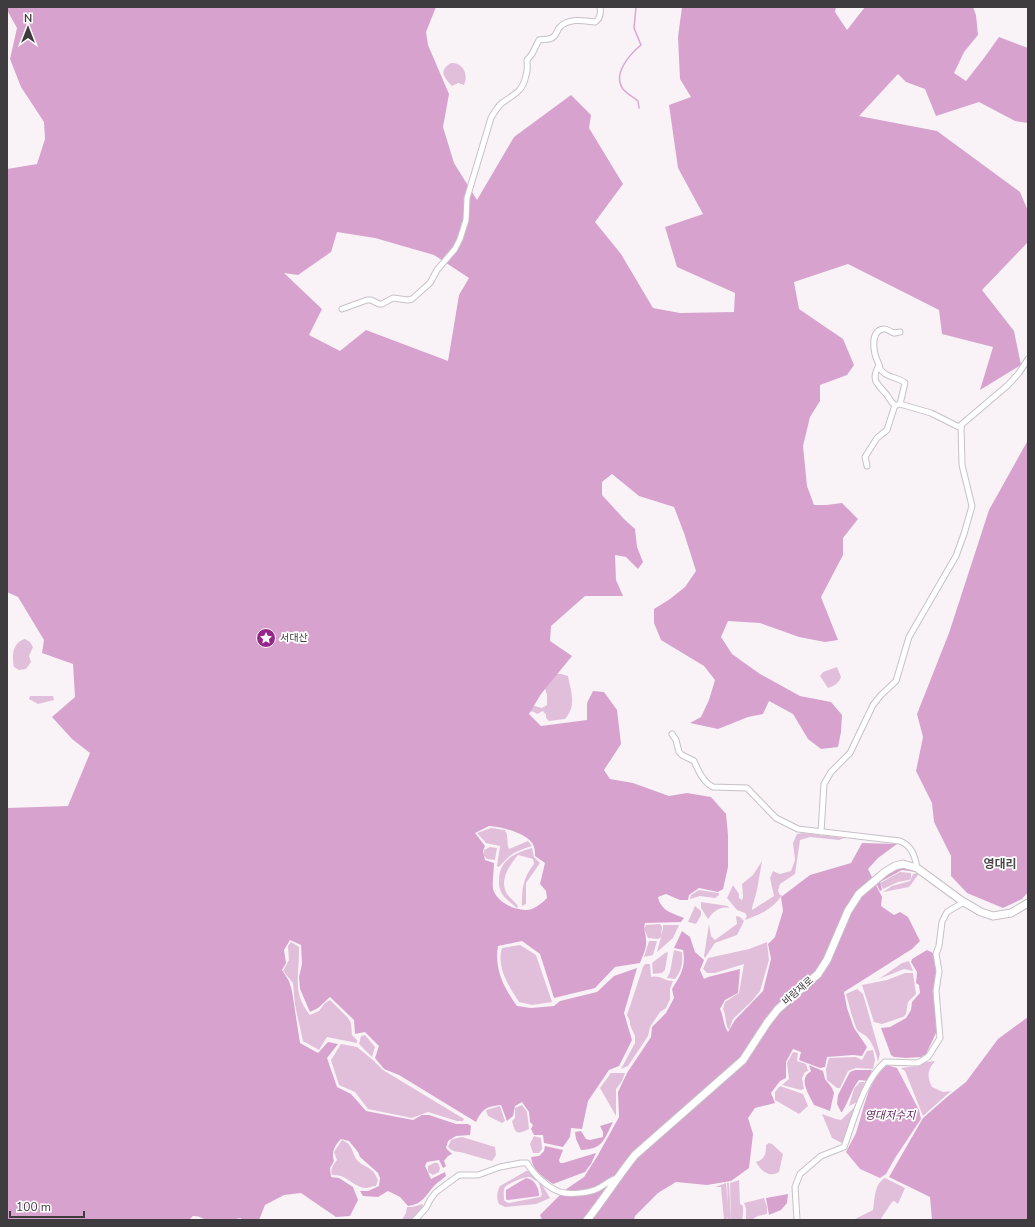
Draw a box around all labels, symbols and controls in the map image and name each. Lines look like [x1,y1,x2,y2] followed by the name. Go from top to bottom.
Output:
[8,8,48,48] north arrow
[24,11,32,26] text: N
[255,627,277,649] place icon: 서대산
[280,631,308,645] place label: 서대산
[983,856,1017,872] district label: 영대리
[780,974,816,1008] street label: 바람재로
[865,1108,916,1123] water label: 영대저수지
[10,1193,84,1219] scale bar
[16,1199,51,1215] text: 100 m

